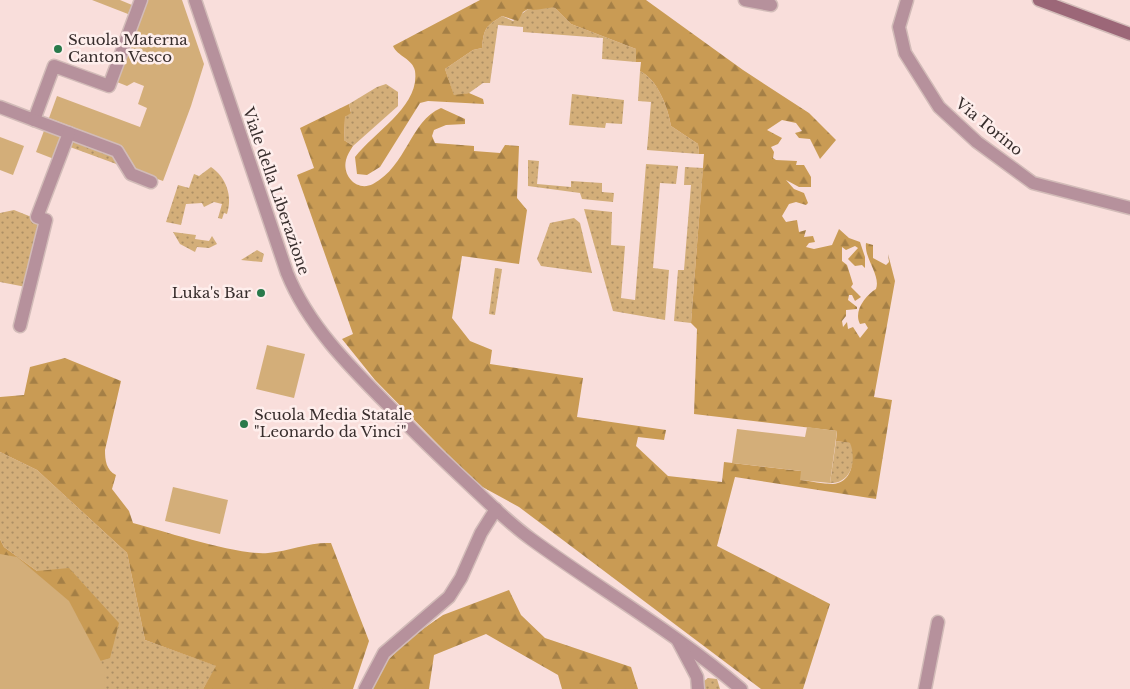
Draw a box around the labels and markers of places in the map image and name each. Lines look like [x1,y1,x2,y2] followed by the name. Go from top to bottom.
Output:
[68,30,188,66] place label: Scuola Materna Canton Vesco
[52,43,64,55] marker: Scuola Materna Canton Vesco
[172,283,252,302] place label: Luka's Bar
[255,287,267,299] marker: Luka's Bar
[254,405,412,441] place label: Scuola Media Statale "Leonardo da Vinci"
[238,418,250,430] marker: Scuola Media Statale "Leonardo da Vinci"

